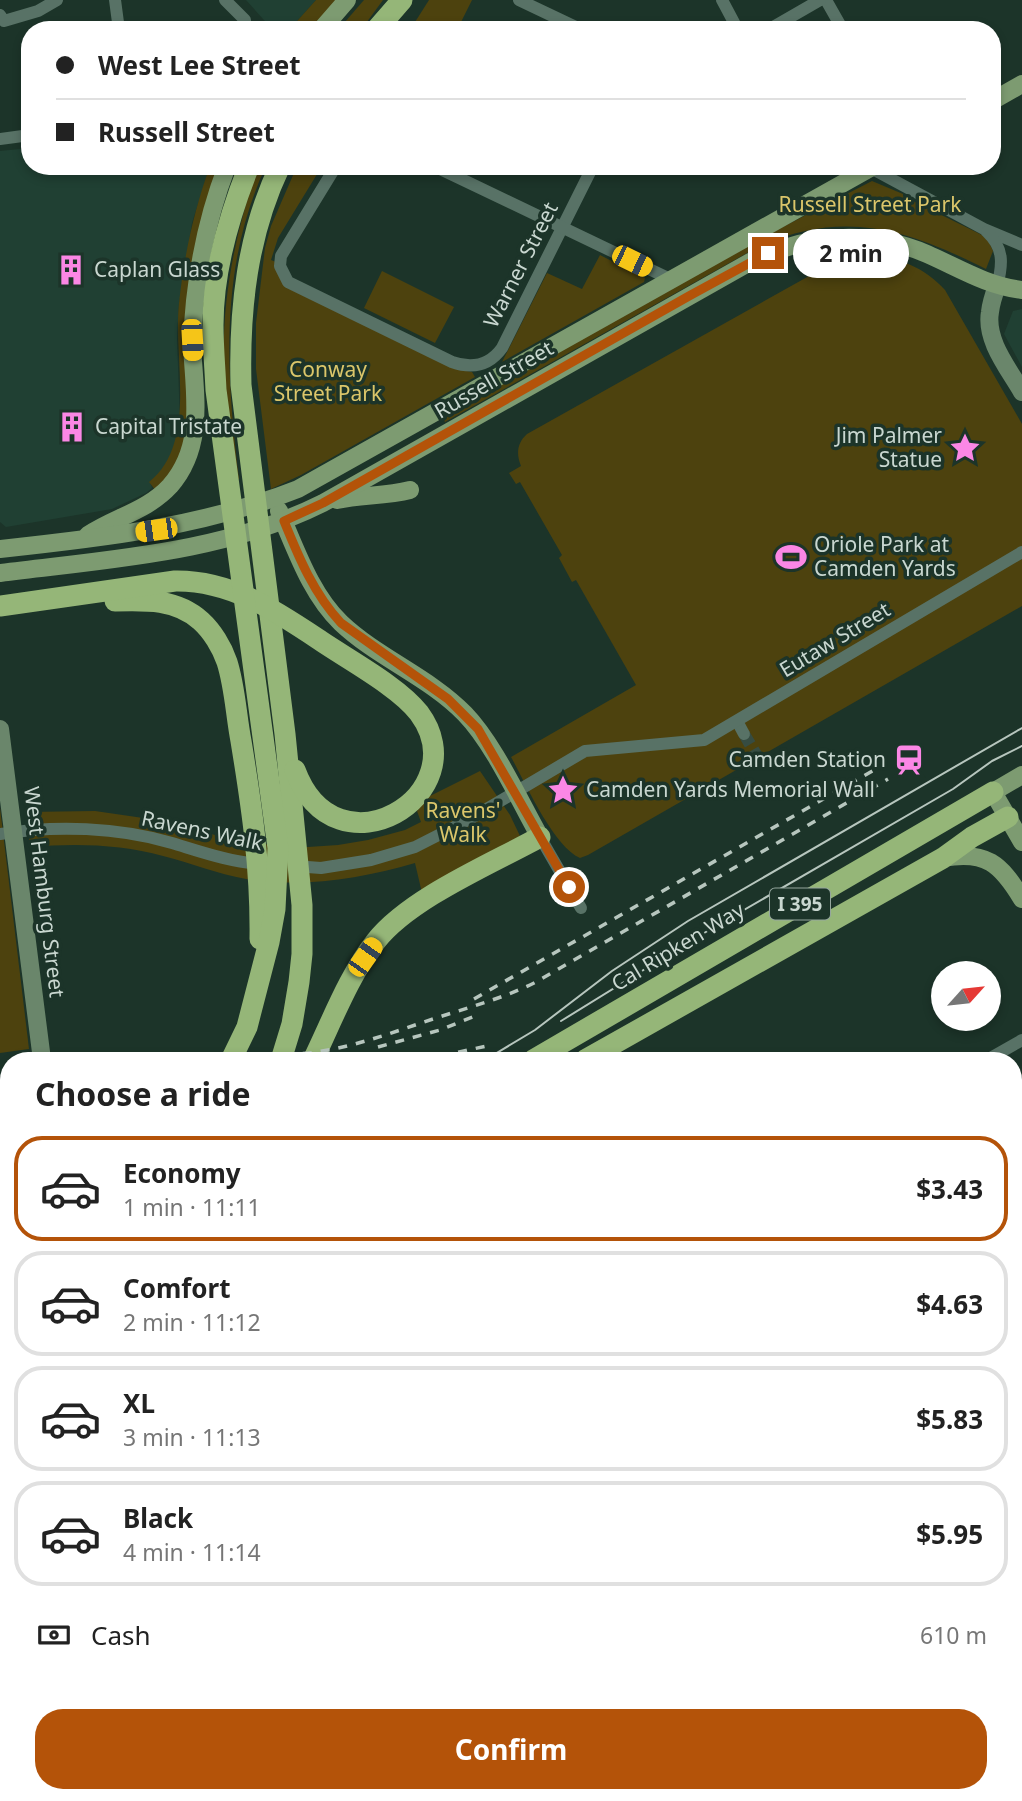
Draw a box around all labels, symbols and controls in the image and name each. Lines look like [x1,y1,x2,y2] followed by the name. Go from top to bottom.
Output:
[98,47,301,83] text: West Lee Street
[98,114,275,150] text: Russell Street
[779,190,962,218] park label: Russell Street Park
[477,197,564,332] street label: Warner Street
[792,229,908,278] callout: 2 min
[752,237,784,269] route end
[819,237,883,269] text: 2 min
[609,242,656,280] car
[54,253,88,287] building icon: Caplan Glass
[94,255,220,283] place label: Caplan Glass
[181,318,204,362] car
[429,334,558,424] street label: Russell Street
[274,355,383,407] park label: Conway Street Park
[55,410,89,444] building icon: Capital Tristate
[95,412,242,440] place label: Capital Tristate
[834,421,942,473] place label: Jim Palmer Statue
[948,431,982,465] place icon: Jim Palmer Statue
[134,517,179,543] car
[814,530,956,582] place label: Oriole Park at Camden Yards
[774,540,808,574] sports icon: Oriole Park at Camden Yards
[774,595,895,683] street label: Eutaw Street
[892,743,926,777] station icon: Camden Station
[729,745,886,773] place label: Camden Station
[546,773,580,807] place icon: Camden Yards Memorial Wall
[586,775,875,803] place label: Camden Yards Memorial Wall
[18,785,72,999] street label: West Hamburg Street
[425,796,501,848] park label: Ravens' Walk
[139,804,266,857] street label: Ravens Walk
[553,871,585,903] route start
[770,888,830,920] road number: I 395
[606,895,749,997] street label: Cal Ripken Way
[345,934,386,980] car
[931,961,1001,1031] north arrow
[931,961,1001,1031] map controls
[35,1072,251,1115] text: Choose a ride
[123,1155,241,1191] text: Economy
[39,1157,102,1220] icon: car
[916,1171,983,1207] text: $3.43
[123,1191,261,1223] text: 1 min · 11:11
[123,1270,231,1306] text: Comfort
[39,1272,102,1335] icon: car
[916,1286,983,1322] text: $4.63
[123,1306,261,1338] text: 2 min · 11:12
[123,1385,155,1421] text: XL
[39,1387,102,1450] icon: car
[916,1401,983,1437] text: $5.83
[123,1421,261,1453] text: 3 min · 11:13
[123,1500,193,1536] text: Black
[39,1502,102,1565] icon: car
[916,1516,983,1552] text: $5.95
[123,1536,261,1568] text: 4 min · 11:14
[35,1616,73,1654] icon: cash
[91,1617,151,1653] text: Cash
[920,1619,987,1651] text: 610 m
[35,1709,987,1789] button: Confirm

